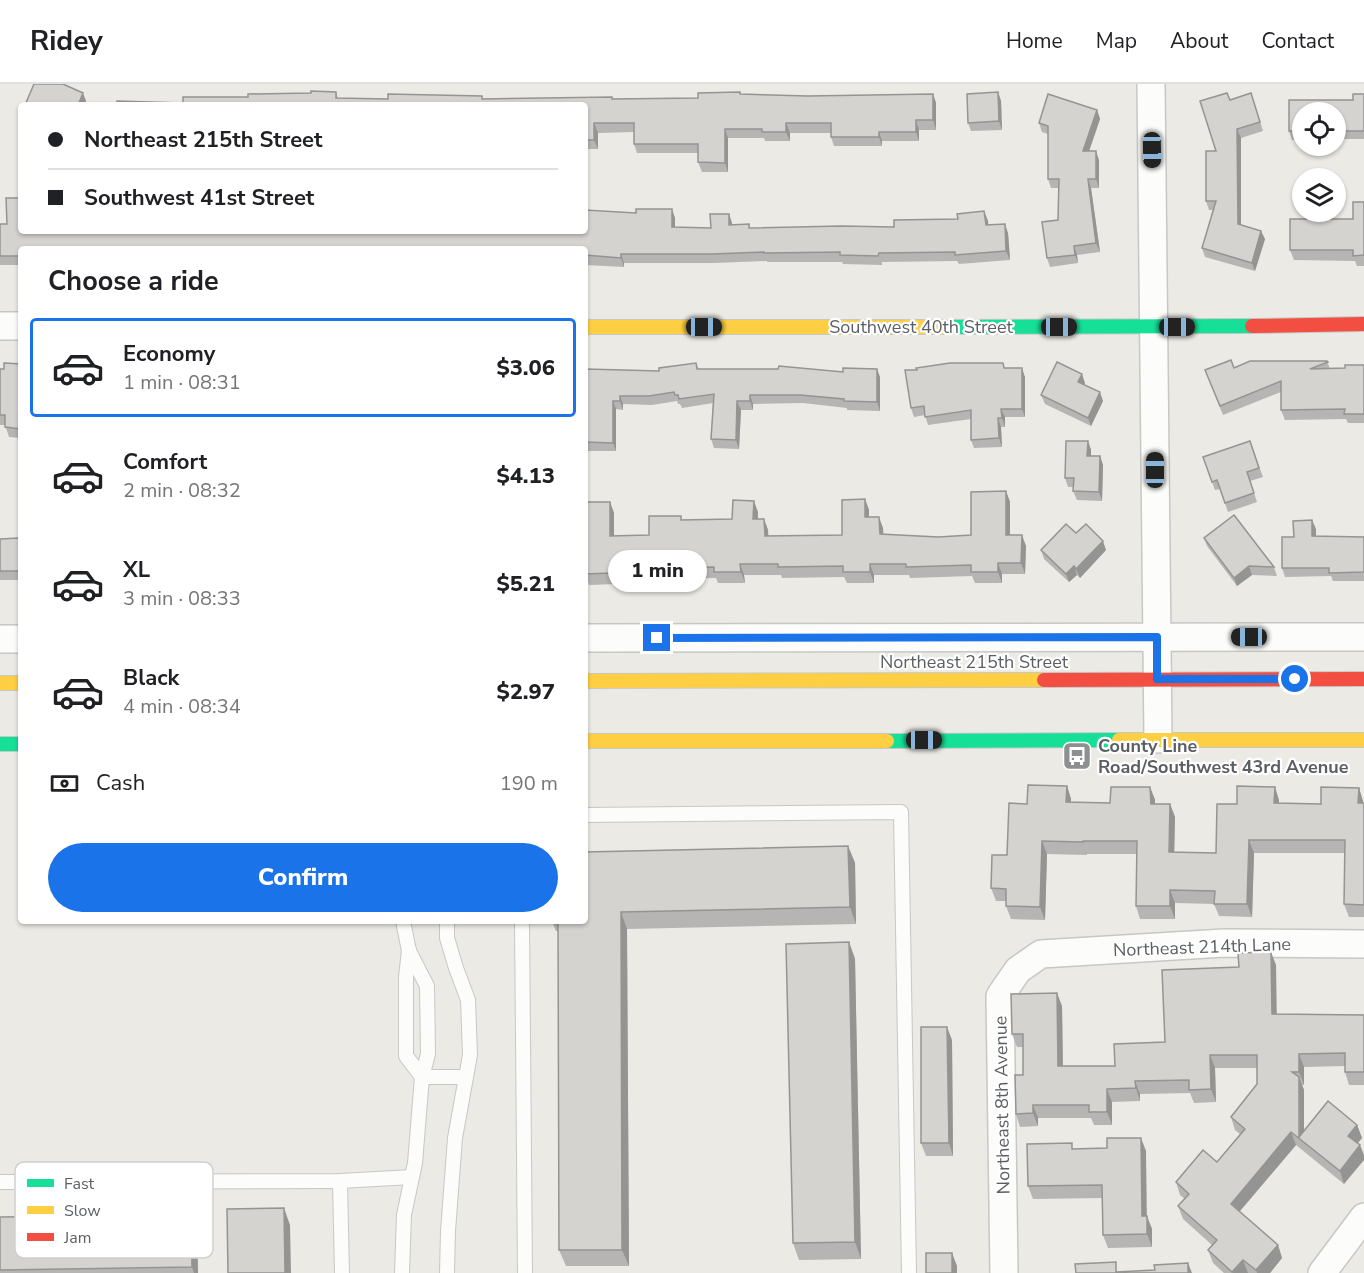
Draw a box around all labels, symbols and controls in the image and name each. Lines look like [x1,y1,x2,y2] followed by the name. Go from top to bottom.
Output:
[30,22,103,60] text: Ridey
[1006,27,1063,55] text: Home
[1096,27,1137,55] text: Map
[1170,27,1228,55] text: About
[1261,27,1334,55] text: Contact
[1292,102,1346,222] map controls
[1292,102,1346,156] button: locate
[84,125,322,155] text: Northeast 215th Street
[1143,132,1161,168] car
[1292,168,1346,222] button: layers
[84,183,314,213] text: Southwest 41st Street
[48,263,219,300] text: Choose a ride
[829,315,1013,339] street label: Southwest 40th Street
[686,318,722,336] car
[1041,318,1077,336] car
[1159,318,1195,336] car
[123,339,215,369] text: Economy
[51,341,105,395] icon: car
[496,353,555,383] text: $3.06
[123,369,241,396] text: 1 min · 08:31
[123,447,207,477] text: Comfort
[51,449,105,503] icon: car
[1146,452,1164,488] car
[496,461,555,491] text: $4.13
[123,477,241,504] text: 2 min · 08:32
[608,551,706,593] callout: 1 min
[123,555,150,585] text: XL
[51,557,105,611] icon: car
[631,557,684,584] text: 1 min
[496,569,555,599] text: $5.21
[123,585,241,612] text: 3 min · 08:33
[643,624,670,651] route end
[1231,628,1267,646] car
[880,650,1069,674] street label: Northeast 215th Street
[123,663,179,693] text: Black
[51,665,105,719] icon: car
[1281,665,1308,692] route start
[496,677,555,707] text: $2.97
[123,693,241,720] text: 4 min · 08:34
[906,731,942,749] car
[1098,734,1349,779] place label: County Line Road/Southwest 43rd Avenue
[1061,740,1093,772] bus stop icon: County Line Road/Southwest 43rd Avenue
[48,767,81,800] icon: cash
[96,768,145,798] text: Cash
[500,770,558,797] text: 190 m
[48,843,558,912] button: Confirm
[1113,932,1291,962] street label: Northeast 214th Lane
[988,1016,1016,1194] street label: Northeast 8th Avenue
[15,1162,213,1258] legend
[64,1173,95,1195] text: Fast
[64,1200,101,1222] text: Slow
[63,1227,91,1249] text: Jam

